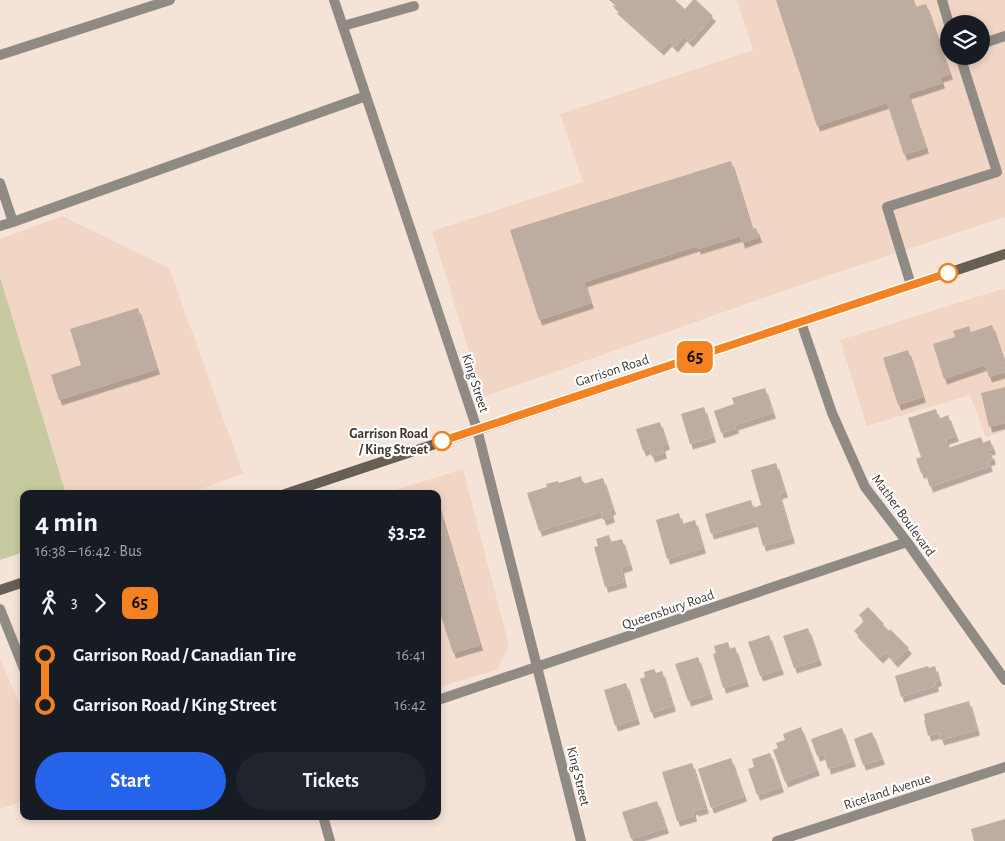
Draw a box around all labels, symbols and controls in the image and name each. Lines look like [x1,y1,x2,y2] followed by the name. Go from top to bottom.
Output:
[940,15,990,65] map controls
[940,15,990,65] button: layers
[938,263,958,283] unlabelled marker
[672,341,718,373] line badge: 65
[687,348,703,366] text: 65
[459,352,491,415] street label: King Street
[574,353,651,389] street label: Garrison Road
[349,427,429,457] place label: Garrison Road / King Street
[432,431,452,451] marker: Garrison Road / King Street
[869,472,938,559] street label: Mather Boulevard
[35,509,98,537] text: 4 min
[388,523,426,542] text: $3.52
[35,543,142,559] text: 16:38 – 16:42 · Bus
[620,588,716,632] street label: Queensbury Road
[35,589,63,617] icon: walk
[86,589,114,617] icon: forward
[71,594,78,610] text: 3
[132,594,148,612] text: 65
[73,646,296,665] text: Garrison Road / Canadian Tire
[396,647,426,663] text: 16:41
[73,696,276,715] text: Garrison Road / King Street
[394,697,426,713] text: 16:42
[564,745,592,808] street label: King Street
[35,752,226,810] button: Start
[236,752,426,810] button: Tickets
[842,771,932,813] street label: Riceland Avenue

